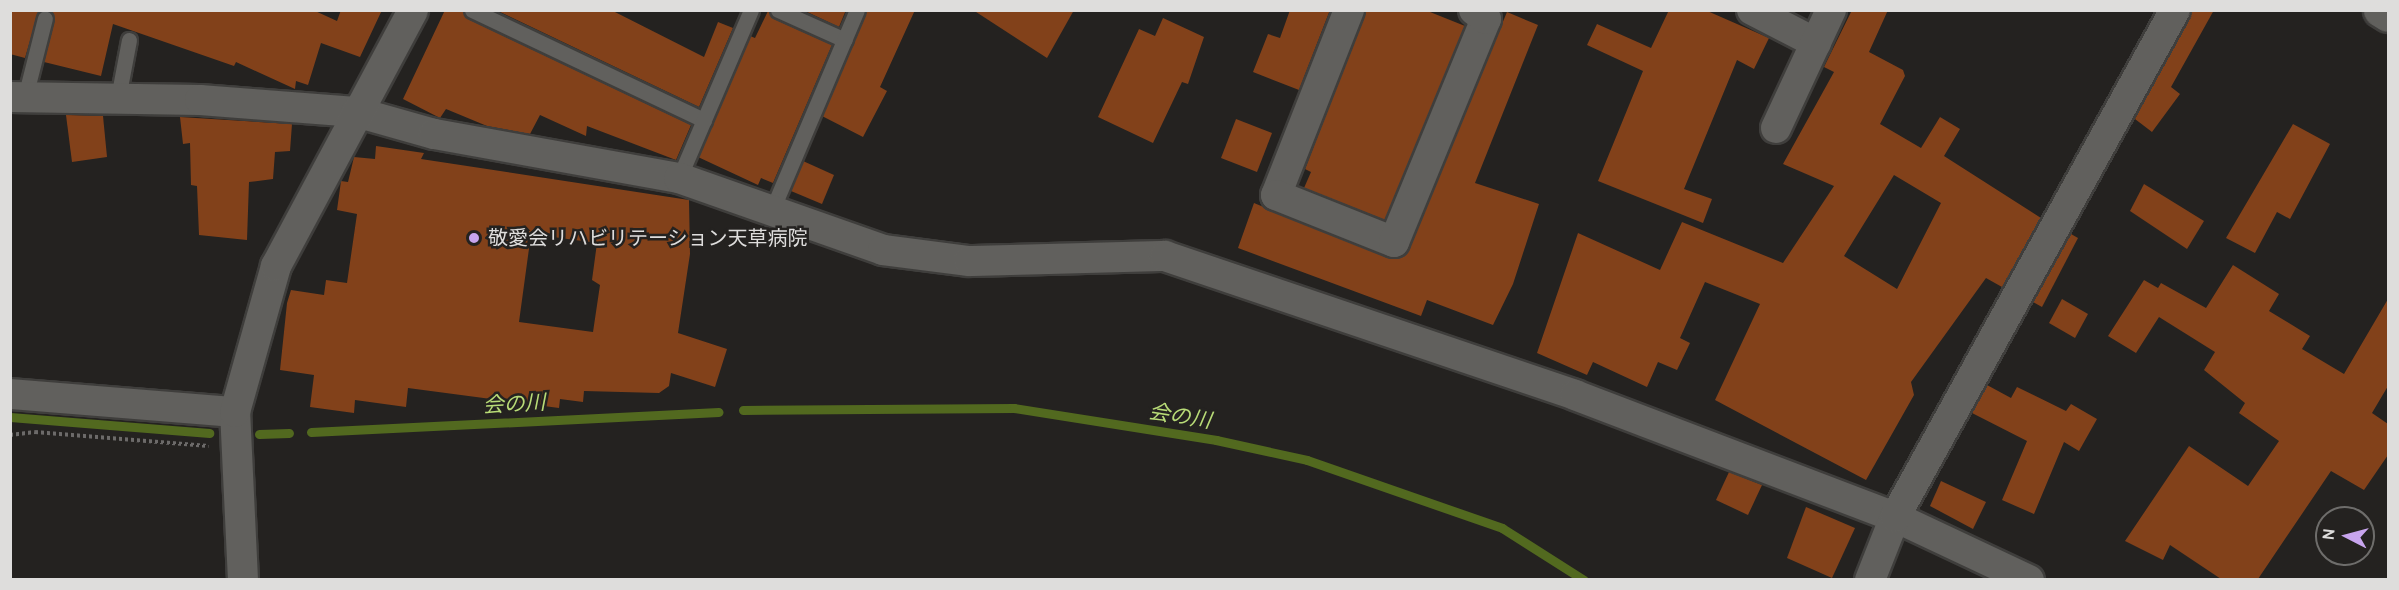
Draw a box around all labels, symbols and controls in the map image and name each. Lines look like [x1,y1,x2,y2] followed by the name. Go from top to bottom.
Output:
[488,226,808,250] place label: 敬愛会リハビリテーション天草病院
[465,229,483,247] marker: 敬愛会リハビリテーション天草病院
[482,390,546,418] water label: 会の川
[1147,399,1213,433] water label: 会の川
[2315,506,2375,566] north arrow
[2319,528,2339,541] text: N

